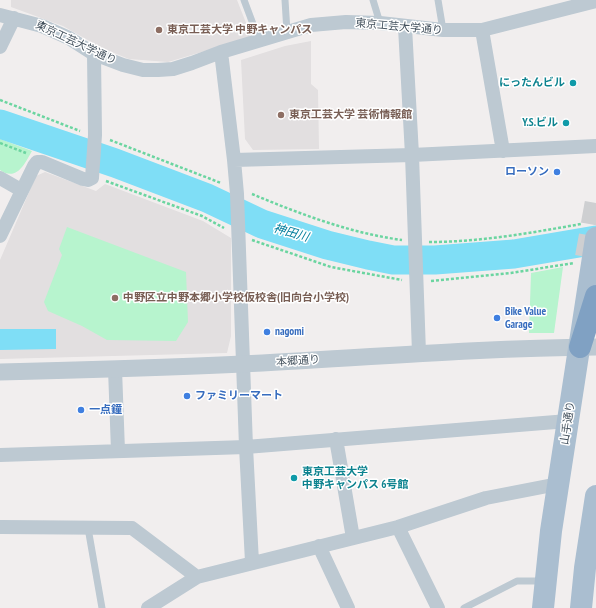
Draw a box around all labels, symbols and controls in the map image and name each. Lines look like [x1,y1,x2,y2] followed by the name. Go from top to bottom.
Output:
[355,17,443,37] street label: 東京工芸大学通り
[33,18,119,68] street label: 東京工芸大学通り
[167,23,312,37] place label: 東京工芸大学 中野キャンパス
[154,25,164,35] marker: 東京工芸大学 中野キャンパス
[499,76,565,90] place label: にったんビル
[568,78,578,88] marker: にったんビル
[289,108,412,122] place label: 東京工芸大学 芸術情報館
[276,110,286,120] marker: 東京工芸大学 芸術情報館
[522,116,558,130] place label: Y.S.ビル
[561,118,571,128] marker: Y.S.ビル
[505,165,549,179] place label: ローソン
[552,167,562,177] marker: ローソン
[272,221,310,245] water label: 神田川
[123,291,349,305] place label: 中野区立中野本郷小学校仮校舎(旧向台小学校)
[110,293,120,303] marker: 中野区立中野本郷小学校仮校舎(旧向台小学校)
[505,305,546,331] place label: Bike Value Garage
[492,313,502,323] marker: Bike Value Garage
[275,325,304,339] place label: nagomi
[262,327,272,337] marker: nagomi
[276,353,320,369] street label: 本郷通り
[195,389,283,403] place label: ファミリーマート
[182,391,192,401] marker: ファミリーマート
[558,400,578,446] street label: 山手通り
[89,403,122,417] place label: 一点鐘
[76,405,86,415] marker: 一点鐘
[302,465,409,491] place label: 東京工芸大学 中野キャンパス 6号館
[289,473,299,483] marker: 東京工芸大学 中野キャンパス 6号館

